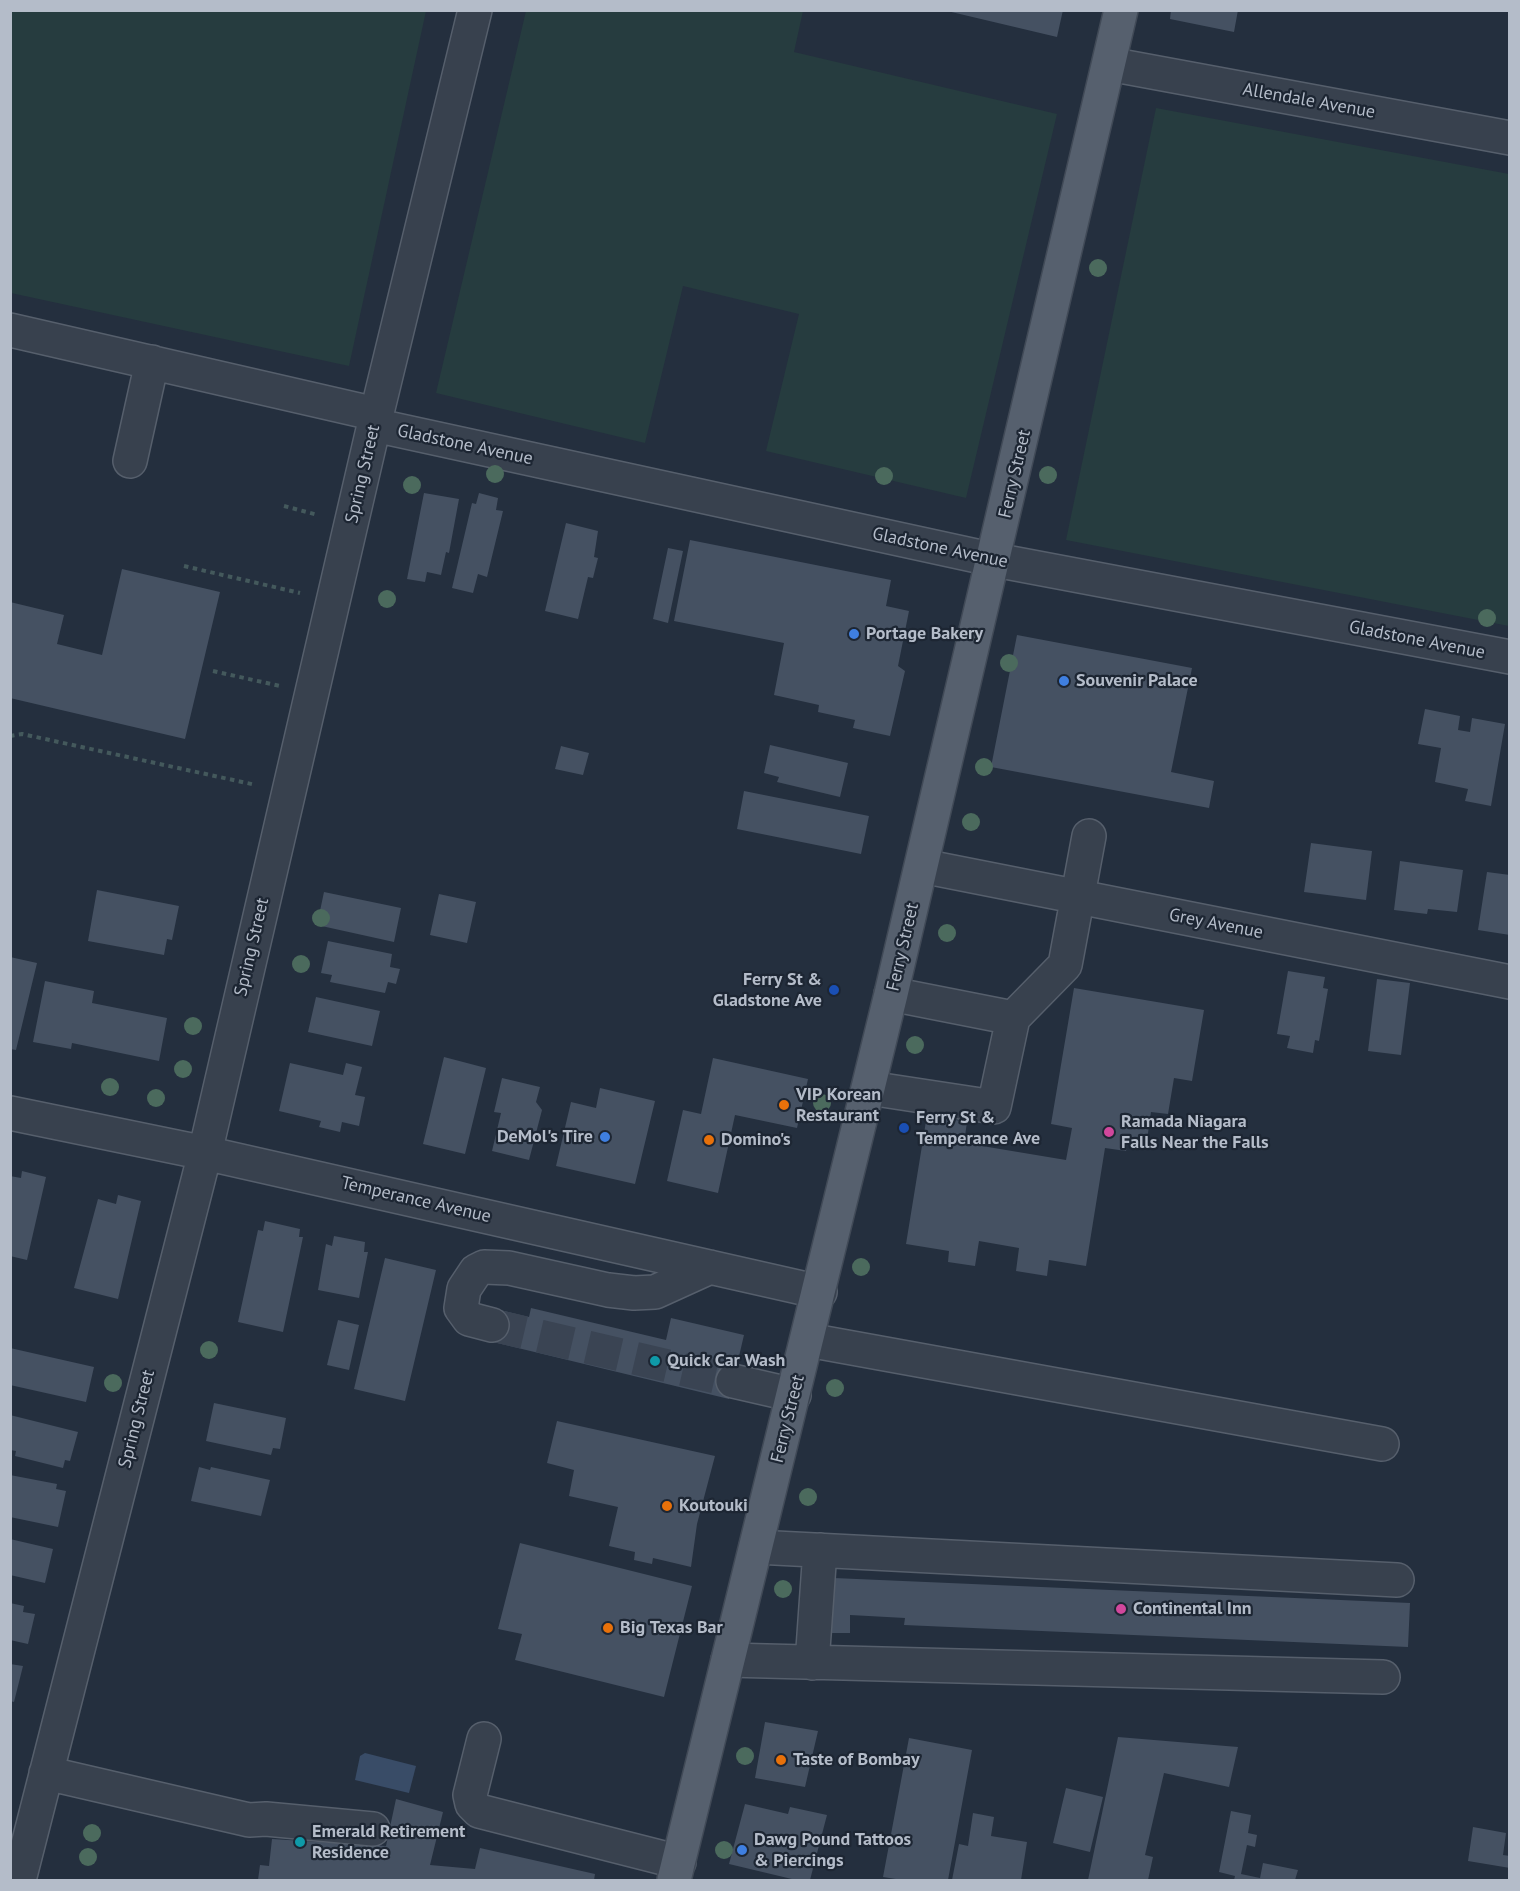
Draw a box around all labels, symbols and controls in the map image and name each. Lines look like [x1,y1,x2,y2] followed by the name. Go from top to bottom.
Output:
[1241,79,1377,123] street label: Allendale Avenue
[395,420,535,470] street label: Gladstone Avenue
[341,423,385,525] street label: Spring Street
[994,428,1036,520] street label: Ferry Street
[870,523,1010,573] street label: Gladstone Avenue
[1347,616,1487,664] street label: Gladstone Avenue
[866,623,983,645] place label: Portage Bakery
[847,627,861,641] marker: Portage Bakery
[1076,670,1198,692] place label: Souvenir Palace
[1057,674,1071,688] marker: Souvenir Palace
[230,896,274,998] street label: Spring Street
[882,901,924,993] street label: Ferry Street
[1167,904,1265,944] street label: Grey Avenue
[713,969,822,1012] place label: Ferry St & Gladstone Ave
[827,983,841,997] marker: Ferry St & Gladstone Ave
[796,1084,881,1126] place label: VIP Korean Restaurant
[777,1098,791,1112] marker: VIP Korean Restaurant
[916,1107,1040,1150] place label: Ferry St & Temperance Ave
[1121,1111,1269,1154] place label: Ramada Niagara Falls Near the Falls
[897,1121,911,1135] marker: Ferry St & Temperance Ave
[1102,1125,1116,1139] marker: Ramada Niagara Falls Near the Falls
[497,1126,593,1148] place label: DeMol's Tire
[721,1129,791,1151] place label: Domino's
[598,1130,612,1144] marker: DeMol's Tire
[702,1133,716,1147] marker: Domino's
[339,1172,493,1228] street label: Temperance Avenue
[667,1350,785,1372] place label: Quick Car Wash
[648,1354,662,1368] marker: Quick Car Wash
[114,1368,160,1470] street label: Spring Street
[767,1373,809,1465] street label: Ferry Street
[679,1495,748,1517] place label: Koutouki
[660,1499,674,1513] marker: Koutouki
[1133,1598,1252,1620] place label: Continental Inn
[1114,1602,1128,1616] marker: Continental Inn
[620,1617,723,1639] place label: Big Texas Bar
[601,1621,615,1635] marker: Big Texas Bar
[793,1749,920,1771] place label: Taste of Bombay
[774,1753,788,1767] marker: Taste of Bombay
[312,1821,465,1864] place label: Emerald Retirement Residence
[754,1829,911,1872] place label: Dawg Pound Tattoos & Piercings
[293,1835,307,1849] marker: Emerald Retirement Residence
[735,1843,749,1857] marker: Dawg Pound Tattoos & Piercings

